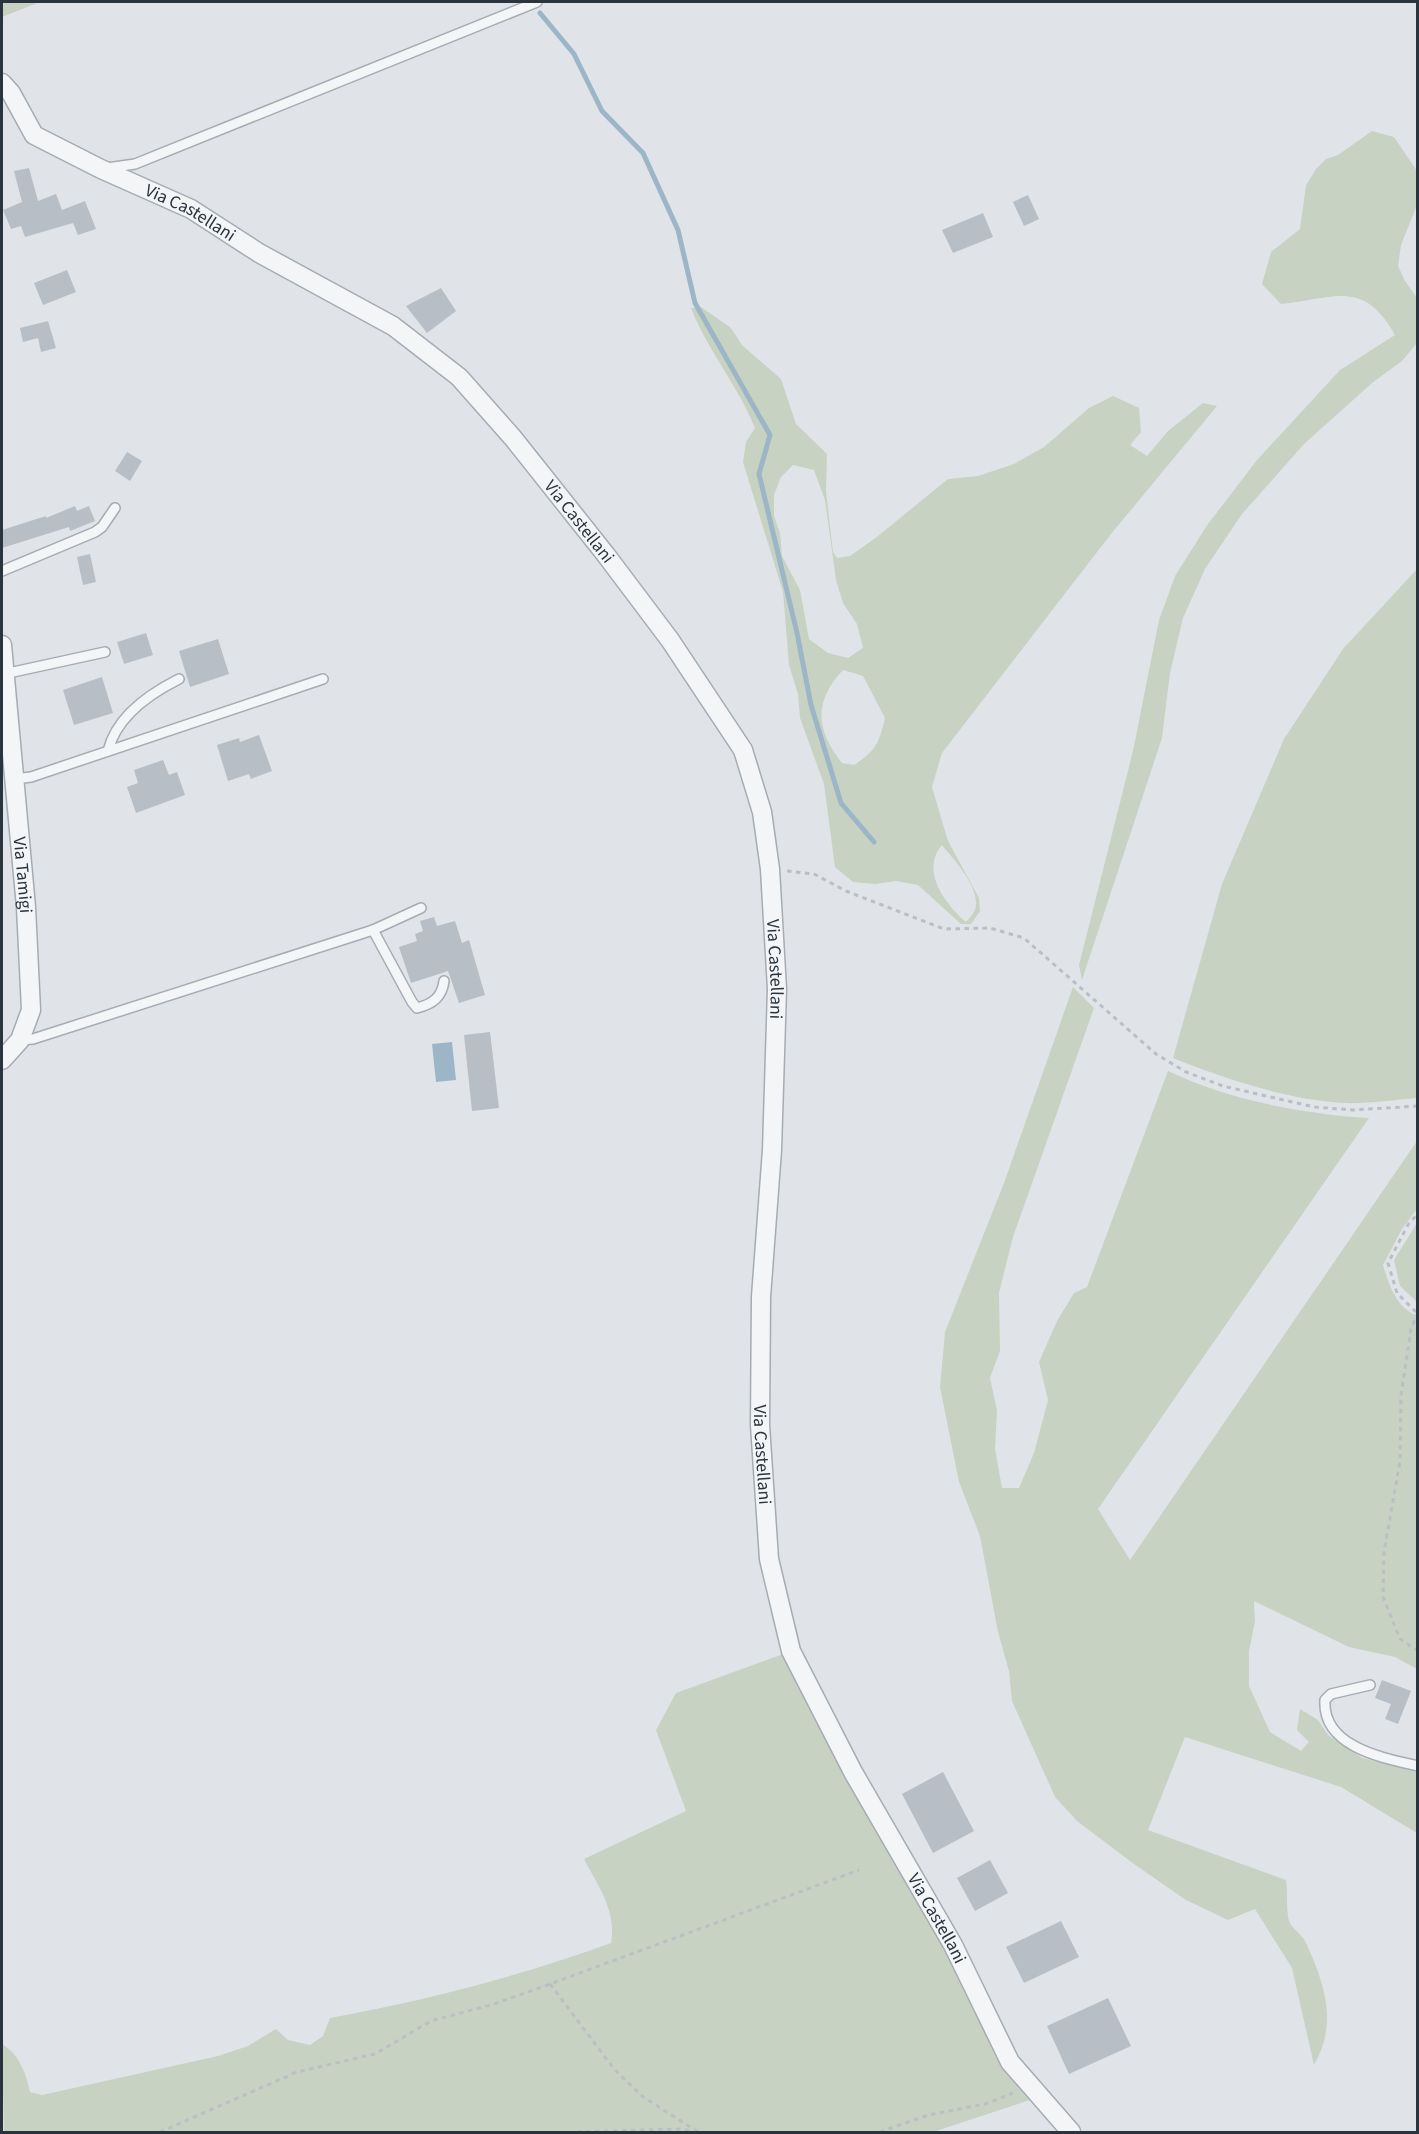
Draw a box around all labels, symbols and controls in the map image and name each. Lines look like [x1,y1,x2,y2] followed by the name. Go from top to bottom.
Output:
[141,178,240,248] street label: Via Castellani
[538,475,620,569] street label: Via Castellani
[7,836,38,914] street label: Via Tamigi
[760,918,789,1020] street label: Via Castellani
[747,1404,777,1505] street label: Via Castellani
[901,1869,972,1968] street label: Via Castellani

